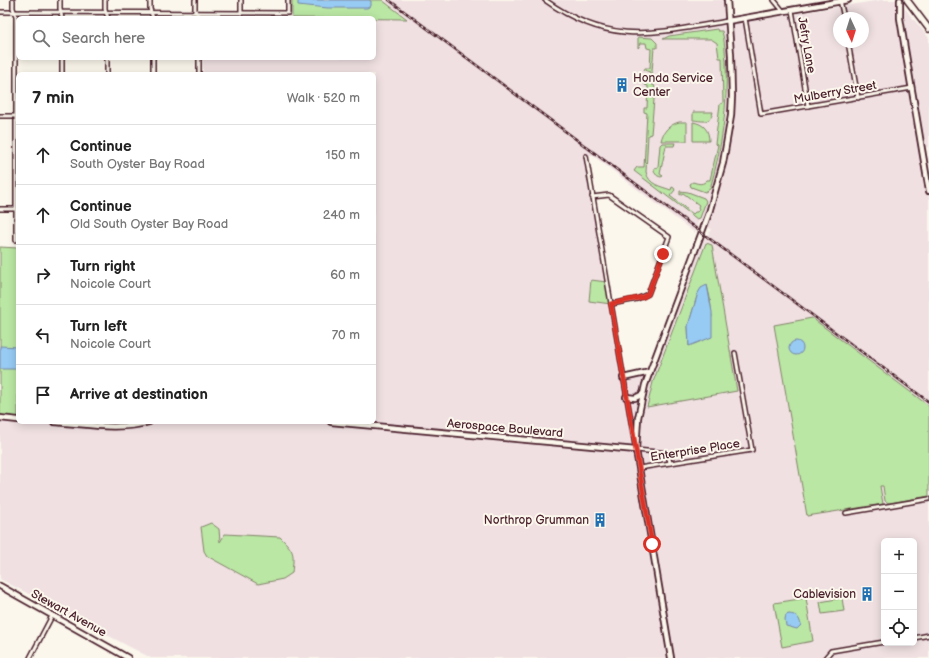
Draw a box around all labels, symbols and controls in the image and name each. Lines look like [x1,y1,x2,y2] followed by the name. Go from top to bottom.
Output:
[833,12,869,48] north arrow
[16,16,376,60] search box
[794,16,819,74] street label: Jefry Lane
[30,27,52,49] icon: search
[62,29,145,48] text: Search here
[633,71,713,100] place label: Honda Service Center
[614,77,630,93] building icon: Honda Service Center
[793,78,878,107] street label: Mulberry Street
[32,88,74,108] text: 7 min
[287,90,360,106] text: Walk · 520 m
[70,137,132,156] text: Continue
[32,144,54,166] icon: ahead
[326,147,360,163] text: 150 m
[70,156,205,172] text: South Oyster Bay Road
[70,197,132,216] text: Continue
[32,204,54,226] icon: ahead
[323,207,360,223] text: 240 m
[70,216,228,232] text: Old South Oyster Bay Road
[654,245,672,263] route end
[70,257,135,276] text: Turn right
[32,264,54,286] icon: right
[330,267,360,283] text: 60 m
[70,276,151,292] text: Noicole Court
[70,317,127,336] text: Turn left
[32,324,54,346] icon: left
[332,327,360,343] text: 70 m
[70,336,151,352] text: Noicole Court
[32,384,54,406] icon: arrive
[70,385,208,404] text: Arrive at destination
[446,416,564,441] street label: Aerospace Boulevard
[649,436,741,465] street label: Enterprise Place
[592,512,608,528] building icon: Northrop Grumman
[484,513,589,528] place label: Northrop Grumman
[643,535,661,553] route start
[881,538,917,646] map controls
[881,538,917,574] button: +
[881,574,917,610] button: −
[28,586,109,640] street label: Stewart Avenue
[859,586,875,602] building icon: Cablevision
[793,587,856,602] place label: Cablevision
[881,610,917,646] button: locate

